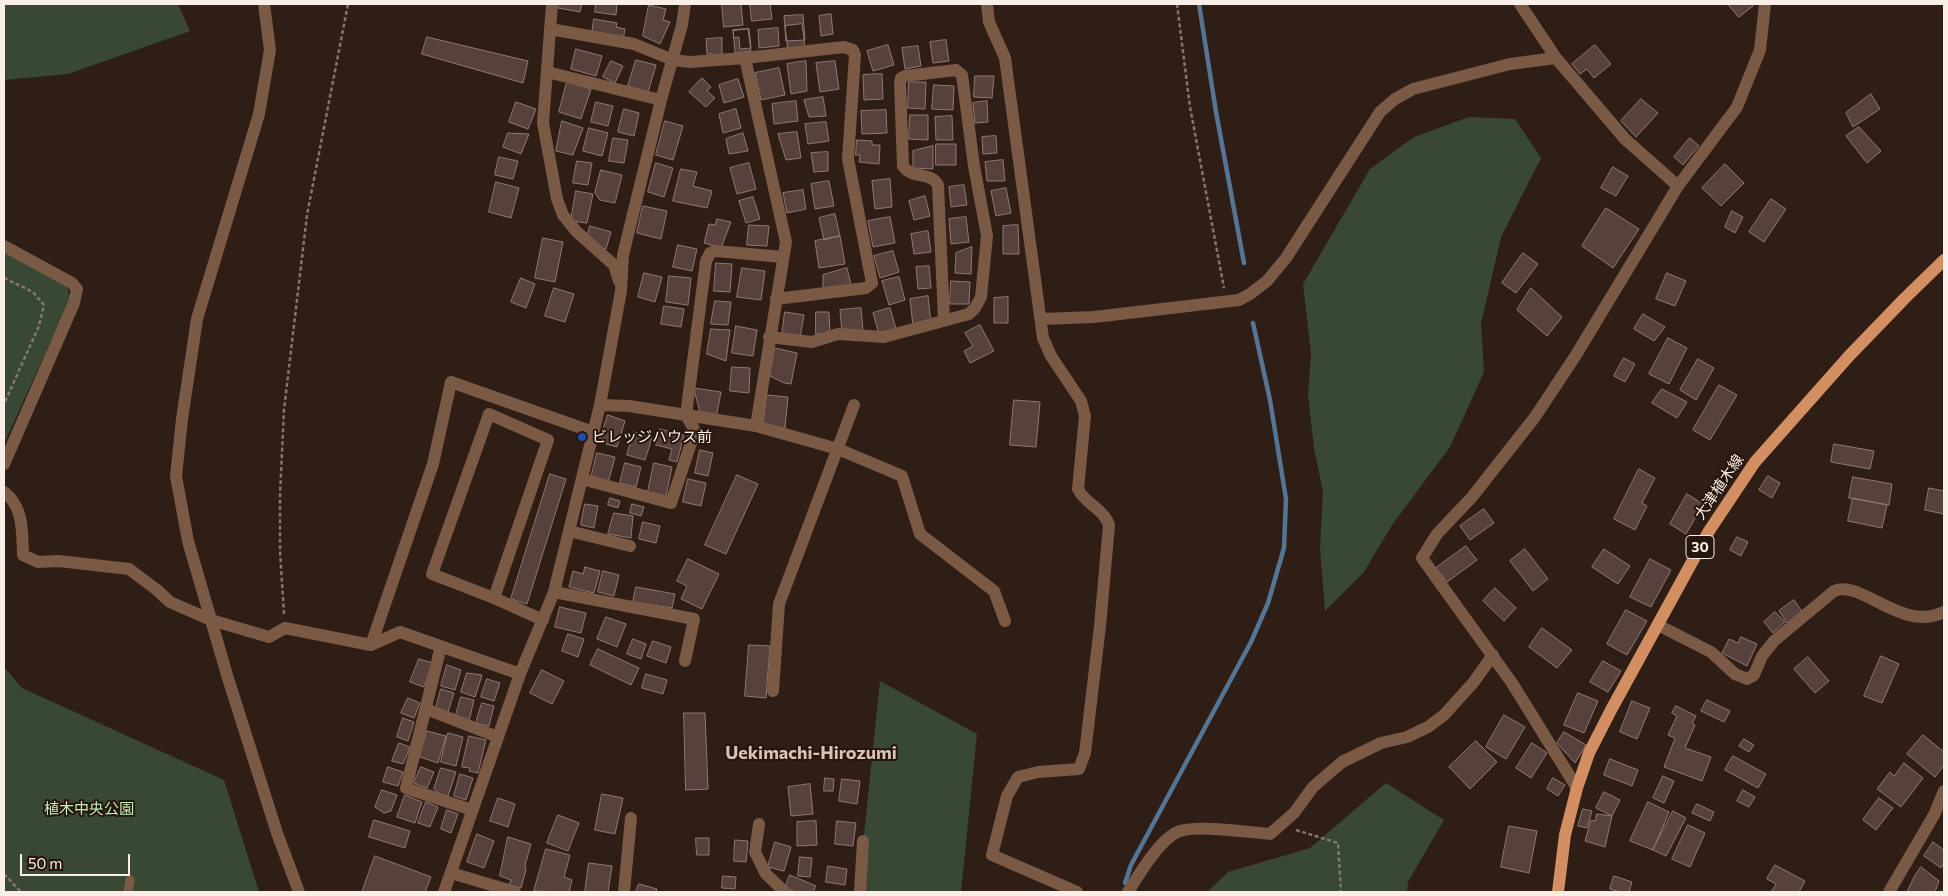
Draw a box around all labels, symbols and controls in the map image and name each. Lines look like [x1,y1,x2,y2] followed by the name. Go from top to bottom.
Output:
[592,428,712,446] place label: ビレッジハウス前
[576,431,588,443] marker: ビレッジハウス前
[1691,451,1747,523] street label: 大津植木線
[1686,536,1714,558] road number: 30
[725,742,897,764] district label: Uekimachi-Hirozumi
[44,800,134,818] park label: 植木中央公園
[22,844,132,876] scale bar
[28,854,62,872] text: 50 m

